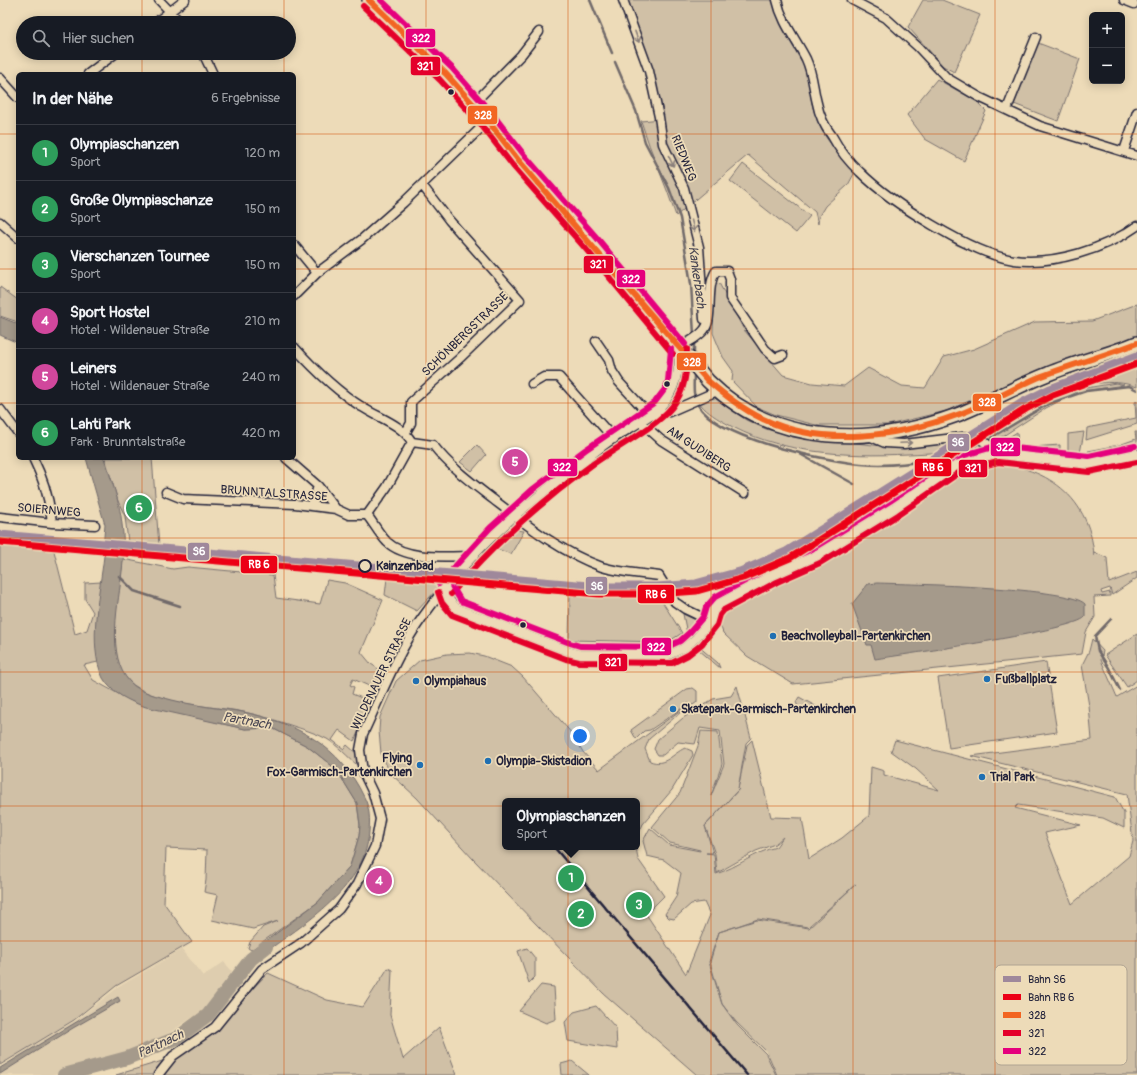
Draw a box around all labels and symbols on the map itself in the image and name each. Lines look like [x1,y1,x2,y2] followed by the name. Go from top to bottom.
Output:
[405,28,436,48] line badge: 322
[633,30,641,42] one-way arrow
[412,32,430,45] text: 322
[410,56,441,76] line badge: 321
[417,60,433,73] text: 321
[446,87,456,97] unlabelled marker
[467,105,498,125] line badge: 328
[474,109,492,122] text: 328
[667,133,700,184] street label: RIEDWEG
[668,155,675,167] one-way arrow
[690,219,698,232] one-way arrow
[685,245,709,310] water label: Kankerbach
[583,255,614,274] line badge: 321
[590,258,606,271] text: 321
[616,269,646,288] line badge: 322
[622,273,640,286] text: 322
[418,288,512,380] street label: SCHÖNBERGSTRASSE
[676,352,707,371] line badge: 328
[683,356,701,369] text: 328
[662,379,672,389] unlabelled marker
[972,393,1002,412] line badge: 328
[978,396,996,409] text: 328
[664,423,734,476] street label: AM GUDIBERG
[947,433,970,452] line badge: S6
[952,436,965,449] text: S6
[990,437,1021,457] line badge: 322
[899,439,912,447] one-way arrow
[996,441,1014,454] text: 322
[502,447,528,477] pin: 5
[547,458,578,477] line badge: 322
[914,458,952,477] line badge: RB 6
[958,459,988,478] line badge: 321
[553,461,571,474] text: 322
[922,461,944,474] text: RB 6
[965,462,981,475] text: 321
[220,482,328,505] street label: BRUNNTALSTRASSE
[126,493,152,523] pin: 6
[17,500,81,521] street label: SOIERNWEG
[187,542,210,561] line badge: S6
[193,545,206,558] text: S6
[240,555,278,574] line badge: RB 6
[248,558,270,571] text: RB 6
[358,559,372,573] marker: Kainzenbad
[376,559,434,574] place label: Kainzenbad
[585,576,608,595] line badge: S6
[591,580,604,593] text: S6
[637,584,675,604] line badge: RB 6
[645,588,667,601] text: RB 6
[348,616,415,733] street label: WILDENAUER STRASSE
[518,620,528,630] unlabelled marker
[781,629,931,644] place label: Beachvolleyball-Partenkirchen
[768,631,778,641] marker: Beachvolleyball-Partenkirchen
[641,637,672,656] line badge: 322
[647,641,665,654] text: 322
[598,653,628,672] line badge: 321
[605,656,621,669] text: 321
[995,672,1058,687] place label: Fußballplatz
[424,674,487,689] place label: Olympiahaus
[982,674,992,684] marker: Fußballplatz
[411,676,421,686] marker: Olympiahaus
[681,702,856,717] place label: Skatepark-Garmisch-Partenkirchen
[668,704,678,714] marker: Skatepark-Garmisch-Partenkirchen
[221,709,273,733] water label: Partnach
[570,726,590,746] your location
[266,751,412,780] place label: Flying Fox-Garmisch-Partenkirchen
[496,754,592,769] place label: Olympia-Skistadion
[483,756,493,766] marker: Olympia-Skistadion
[415,760,425,770] marker: Flying Fox-Garmisch-Partenkirchen
[989,770,1036,785] place label: Trial Park
[977,772,987,782] marker: Trial Park
[558,863,584,893] pin: 1
[366,866,392,896] pin: 4
[626,890,652,920] pin: 3
[568,899,594,929] pin: 2
[995,965,1127,1065] legend
[1028,973,1066,986] text: Bahn S6
[1028,991,1075,1004] text: Bahn RB 6
[1028,1009,1046,1022] text: 328
[135,1026,187,1061] water label: Partnach
[1028,1027,1045,1040] text: 321
[1028,1045,1046,1058] text: 322

